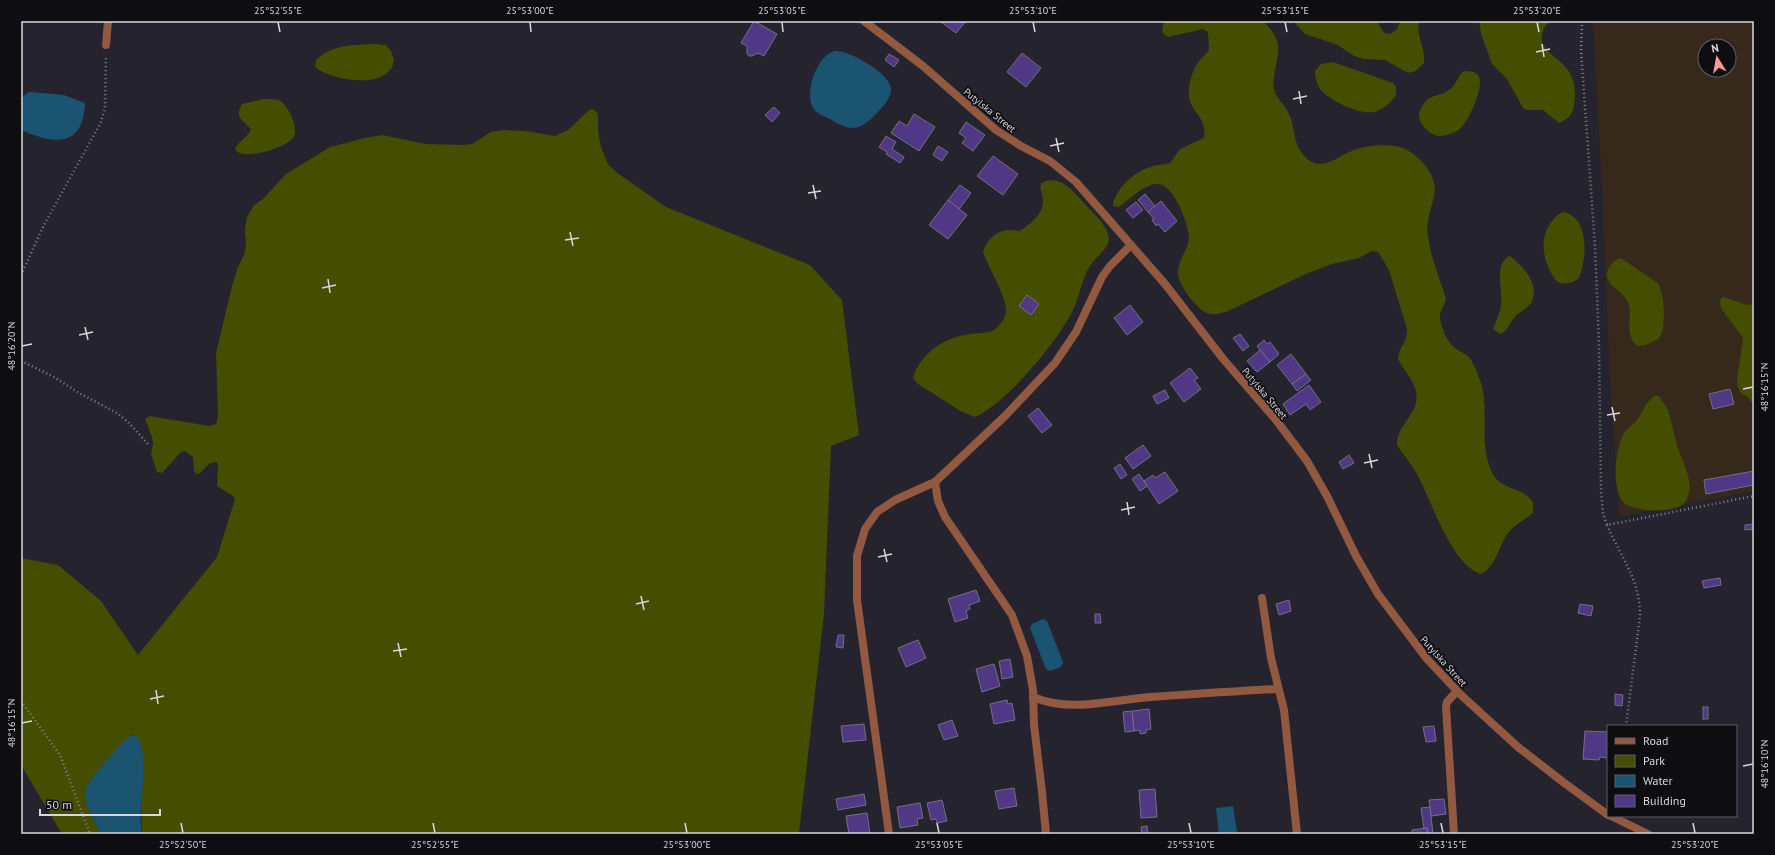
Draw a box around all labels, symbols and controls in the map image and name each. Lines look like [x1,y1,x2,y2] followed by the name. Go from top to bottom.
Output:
[254,4,302,17] text: 25°52'55"E
[506,4,554,17] text: 25°53'00"E
[758,4,806,17] text: 25°53'05"E
[1009,4,1057,17] text: 25°53'10"E
[1261,4,1309,17] text: 25°53'15"E
[1513,4,1561,17] text: 25°53'20"E
[1697,38,1737,78] north arrow
[1710,41,1720,56] text: N
[961,85,1019,136] street label: Putylska Street
[5,321,18,371] text: 48°16'20"N
[1758,362,1771,412] text: 48°16'15"N
[1239,365,1290,422] street label: Putylska Street
[1417,633,1470,690] street label: Putylska Street
[5,698,18,748] text: 48°16'15"N
[1607,725,1737,817] legend
[1643,733,1668,748] text: Road
[1758,739,1771,789] text: 48°16'10"N
[1643,753,1665,768] text: Park
[1643,773,1673,788] text: Water
[40,791,160,817] scale bar
[1643,793,1686,808] text: Building
[46,797,72,812] text: 50 m
[159,838,207,851] text: 25°52'50"E
[411,838,459,851] text: 25°52'55"E
[663,838,711,851] text: 25°53'00"E
[915,838,963,851] text: 25°53'05"E
[1167,838,1215,851] text: 25°53'10"E
[1419,838,1467,851] text: 25°53'15"E
[1671,838,1719,851] text: 25°53'20"E

